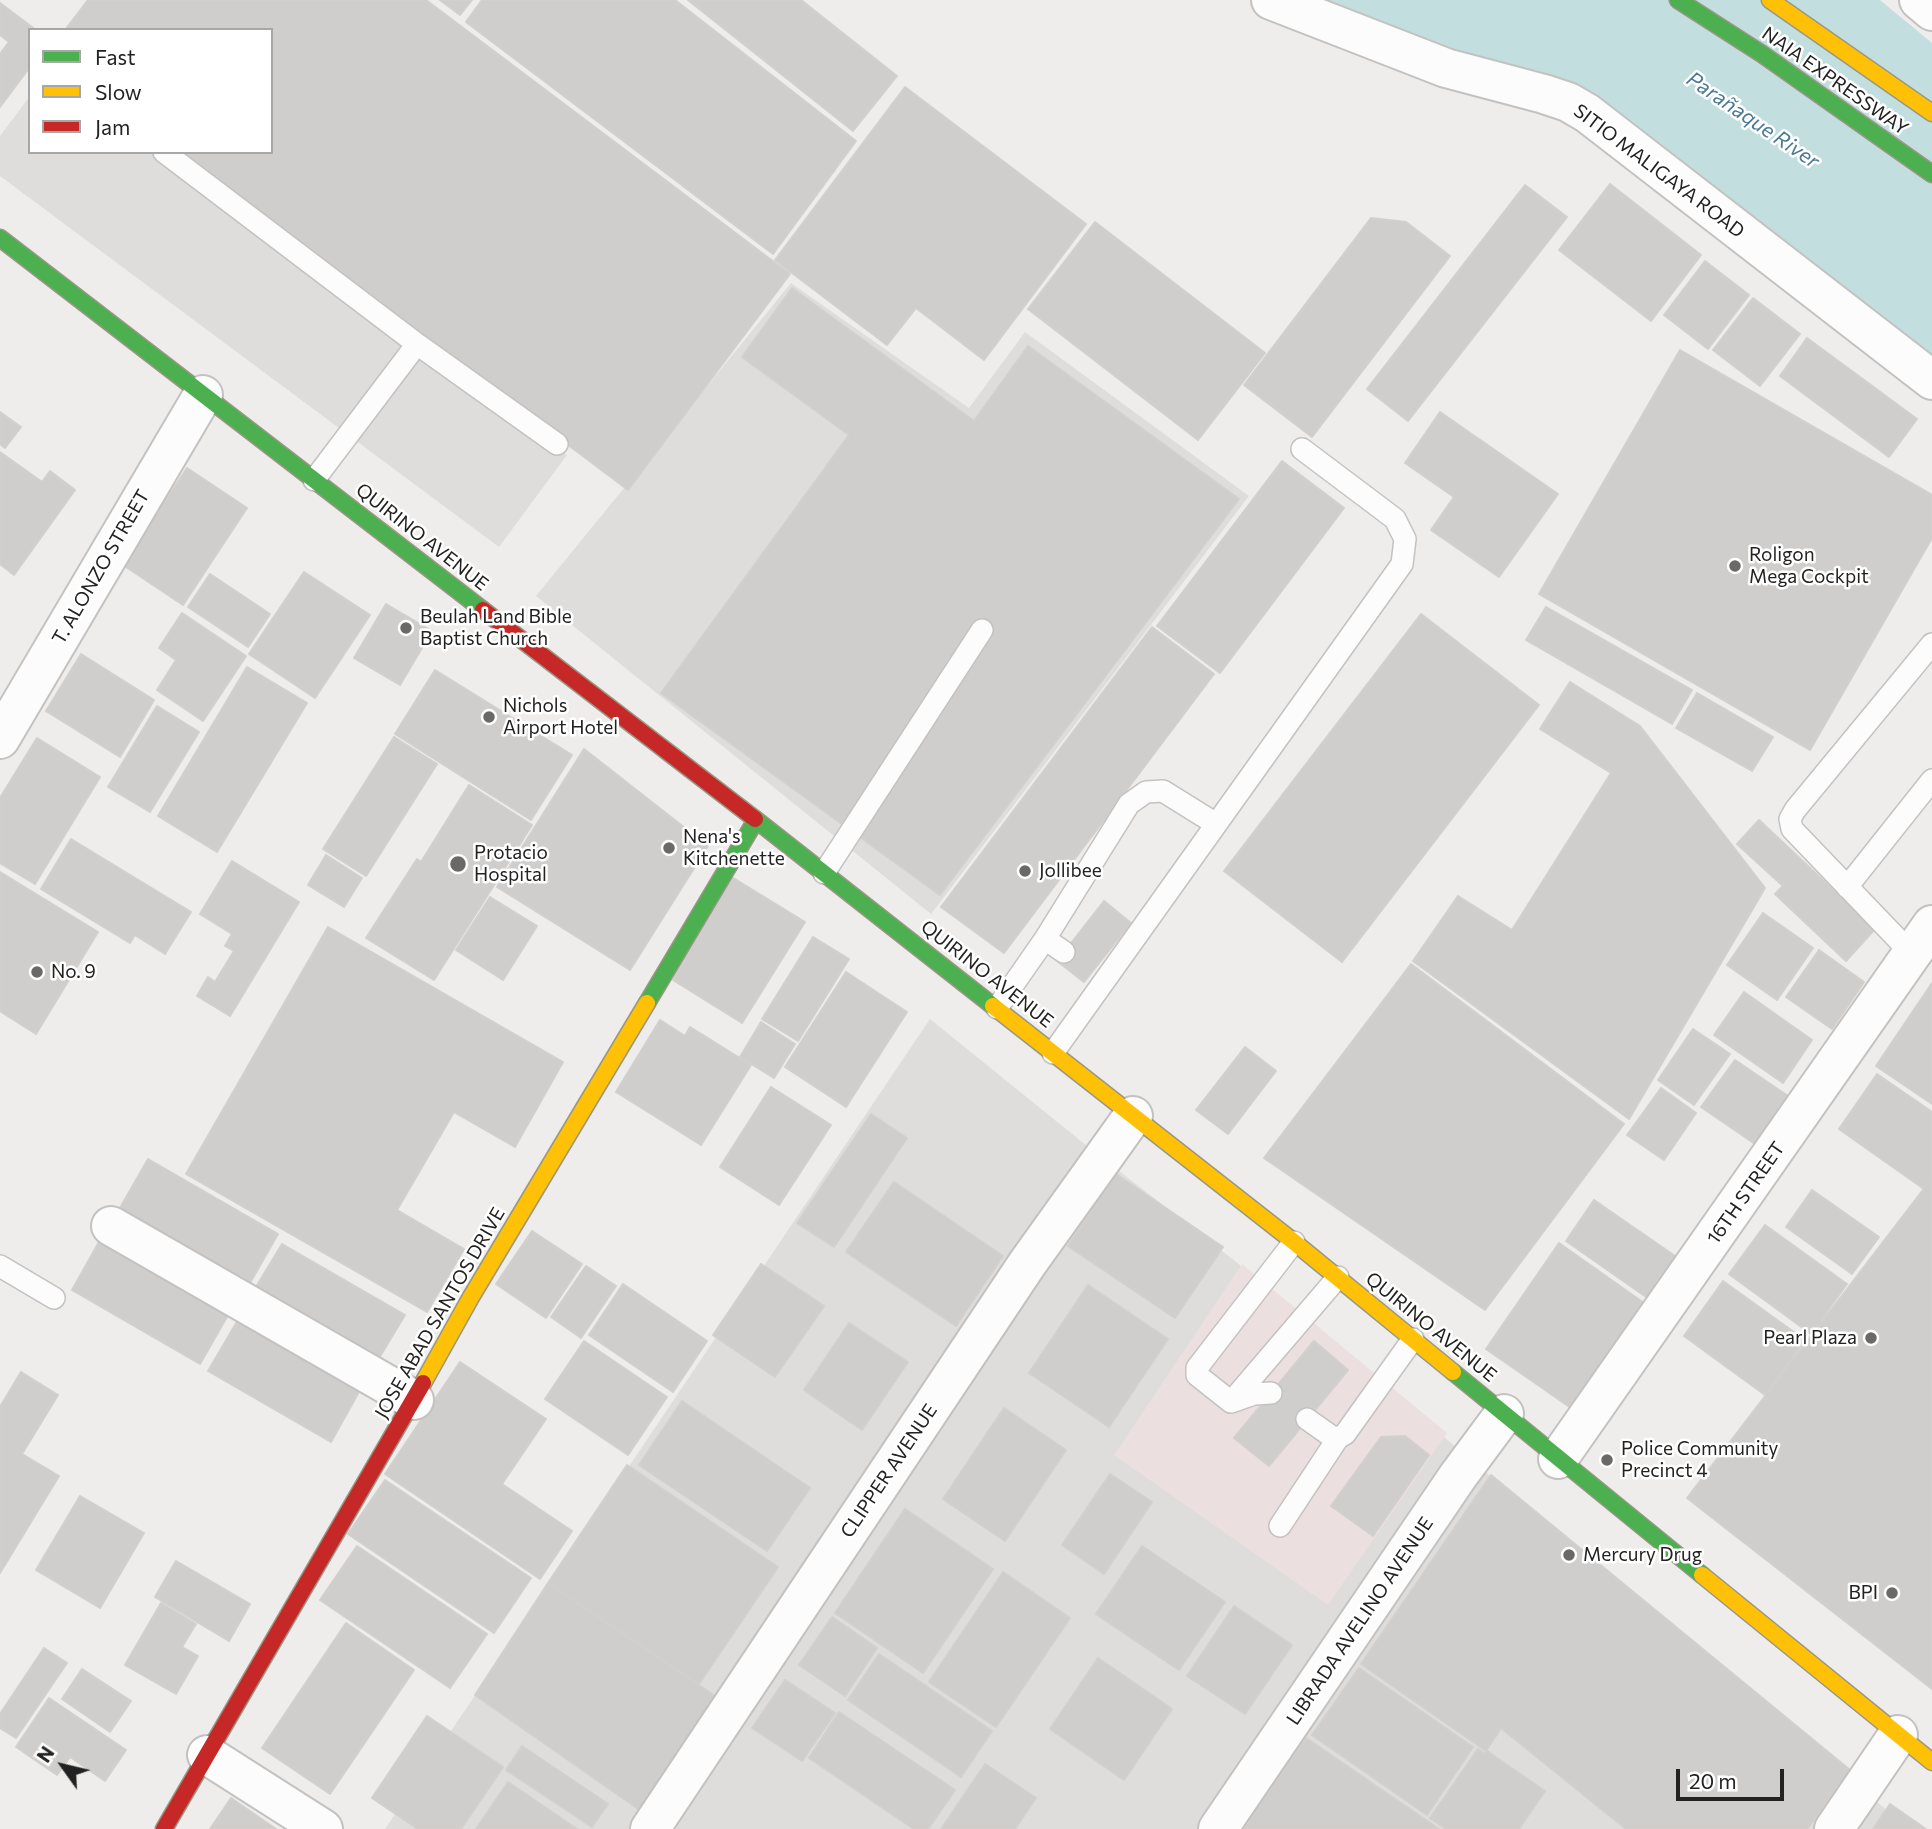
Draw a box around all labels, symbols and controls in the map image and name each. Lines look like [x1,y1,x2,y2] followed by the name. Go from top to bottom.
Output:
[1757,22,1913,140] street label: NAIA EXPRESSWAY
[28,28,273,154] legend
[95,44,136,69] text: Fast
[1682,66,1824,174] water label: Parañaque River
[95,79,142,104] text: Slow
[1569,99,1749,243] street label: SITIO MALIGAYA ROAD
[95,114,130,139] text: Jam
[351,478,493,596] street label: QUIRINO AVENUE
[47,486,155,648] street label: T. ALONZO STREET
[1749,544,1869,588] place label: Roligon Mega Cockpit
[1727,558,1743,574] marker: Roligon Mega Cockpit
[420,606,572,650] place label: Beulah Land Bible Baptist Church
[398,620,414,636] marker: Beulah Land Bible Baptist Church
[503,695,618,739] place label: Nichols Airport Hotel
[481,709,497,725] marker: Nichols Airport Hotel
[683,826,785,870] place label: Nena's Kitchenette
[661,840,677,856] marker: Nena's Kitchenette
[474,842,548,886] place label: Protacio Hospital
[448,854,468,874] marker: Protacio Hospital
[1039,860,1102,882] place label: Jollibee
[1017,863,1033,879] marker: Jollibee
[916,915,1058,1033] street label: QUIRINO AVENUE
[51,961,96,983] place label: No. 9
[29,964,45,980] marker: No. 9
[1702,1137,1790,1249] street label: 16TH STREET
[370,1203,510,1423] street label: JOSE ABAD SANTOS DRIVE
[1361,1267,1501,1387] street label: QUIRINO AVENUE
[1763,1327,1857,1349] place label: Pearl Plaza
[1863,1330,1879,1346] marker: Pearl Plaza
[836,1400,942,1542] street label: CLIPPER AVENUE
[1621,1438,1778,1482] place label: Police Community Precinct 4
[1599,1452,1615,1468] marker: Police Community Precinct 4
[1282,1513,1438,1729] street label: LIBRADA AVELINO AVENUE
[1583,1544,1702,1566] place label: Mercury Drug
[1561,1547,1577,1563] marker: Mercury Drug
[1849,1582,1878,1604] place label: BPI
[1884,1585,1900,1601] marker: BPI
[28,1731,98,1801] north arrow
[32,1742,59,1766] text: N
[1680,1756,1788,1800] scale bar
[1689,1768,1737,1793] text: 20 m

